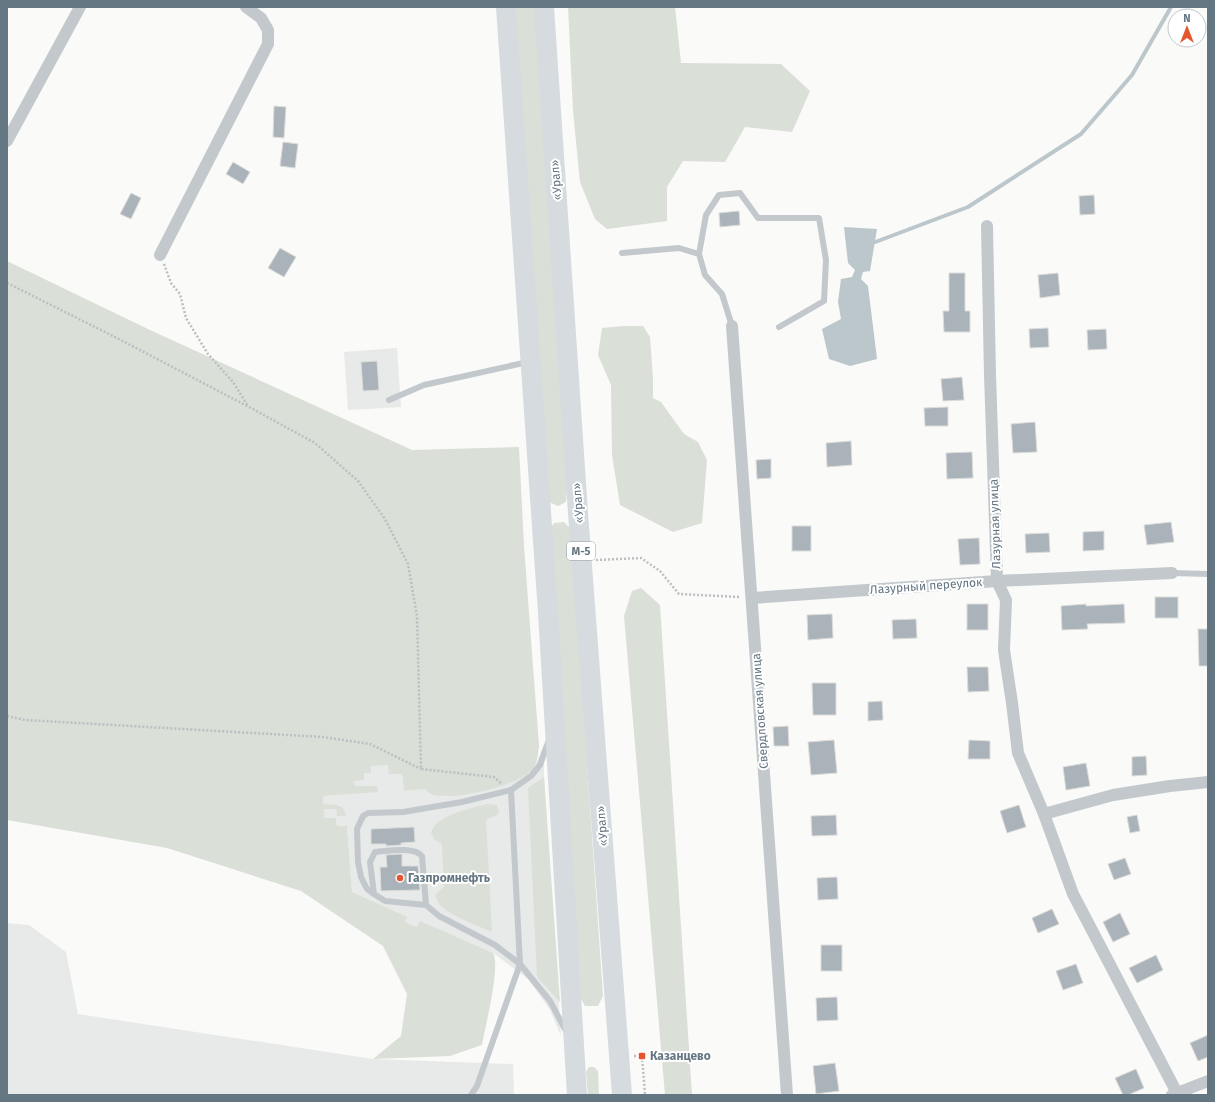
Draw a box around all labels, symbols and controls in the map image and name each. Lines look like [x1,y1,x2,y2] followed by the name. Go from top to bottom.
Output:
[1167,8,1207,48] north arrow
[1183,12,1191,25] text: N
[548,159,564,201] street label: «Урал»
[986,479,1004,569] street label: Лазурная улица
[570,482,586,524] street label: «Урал»
[567,542,595,560] road number: М-5
[869,575,984,597] street label: Лазурный переулок
[749,653,771,769] street label: Свердловская улица
[594,805,610,847] street label: «Урал»
[408,871,491,885] place label: Газпромнефть
[395,873,405,883] marker: Газпромнефть
[650,1049,711,1063] place label: Казанцево
[637,1051,647,1061] marker: Казанцево

